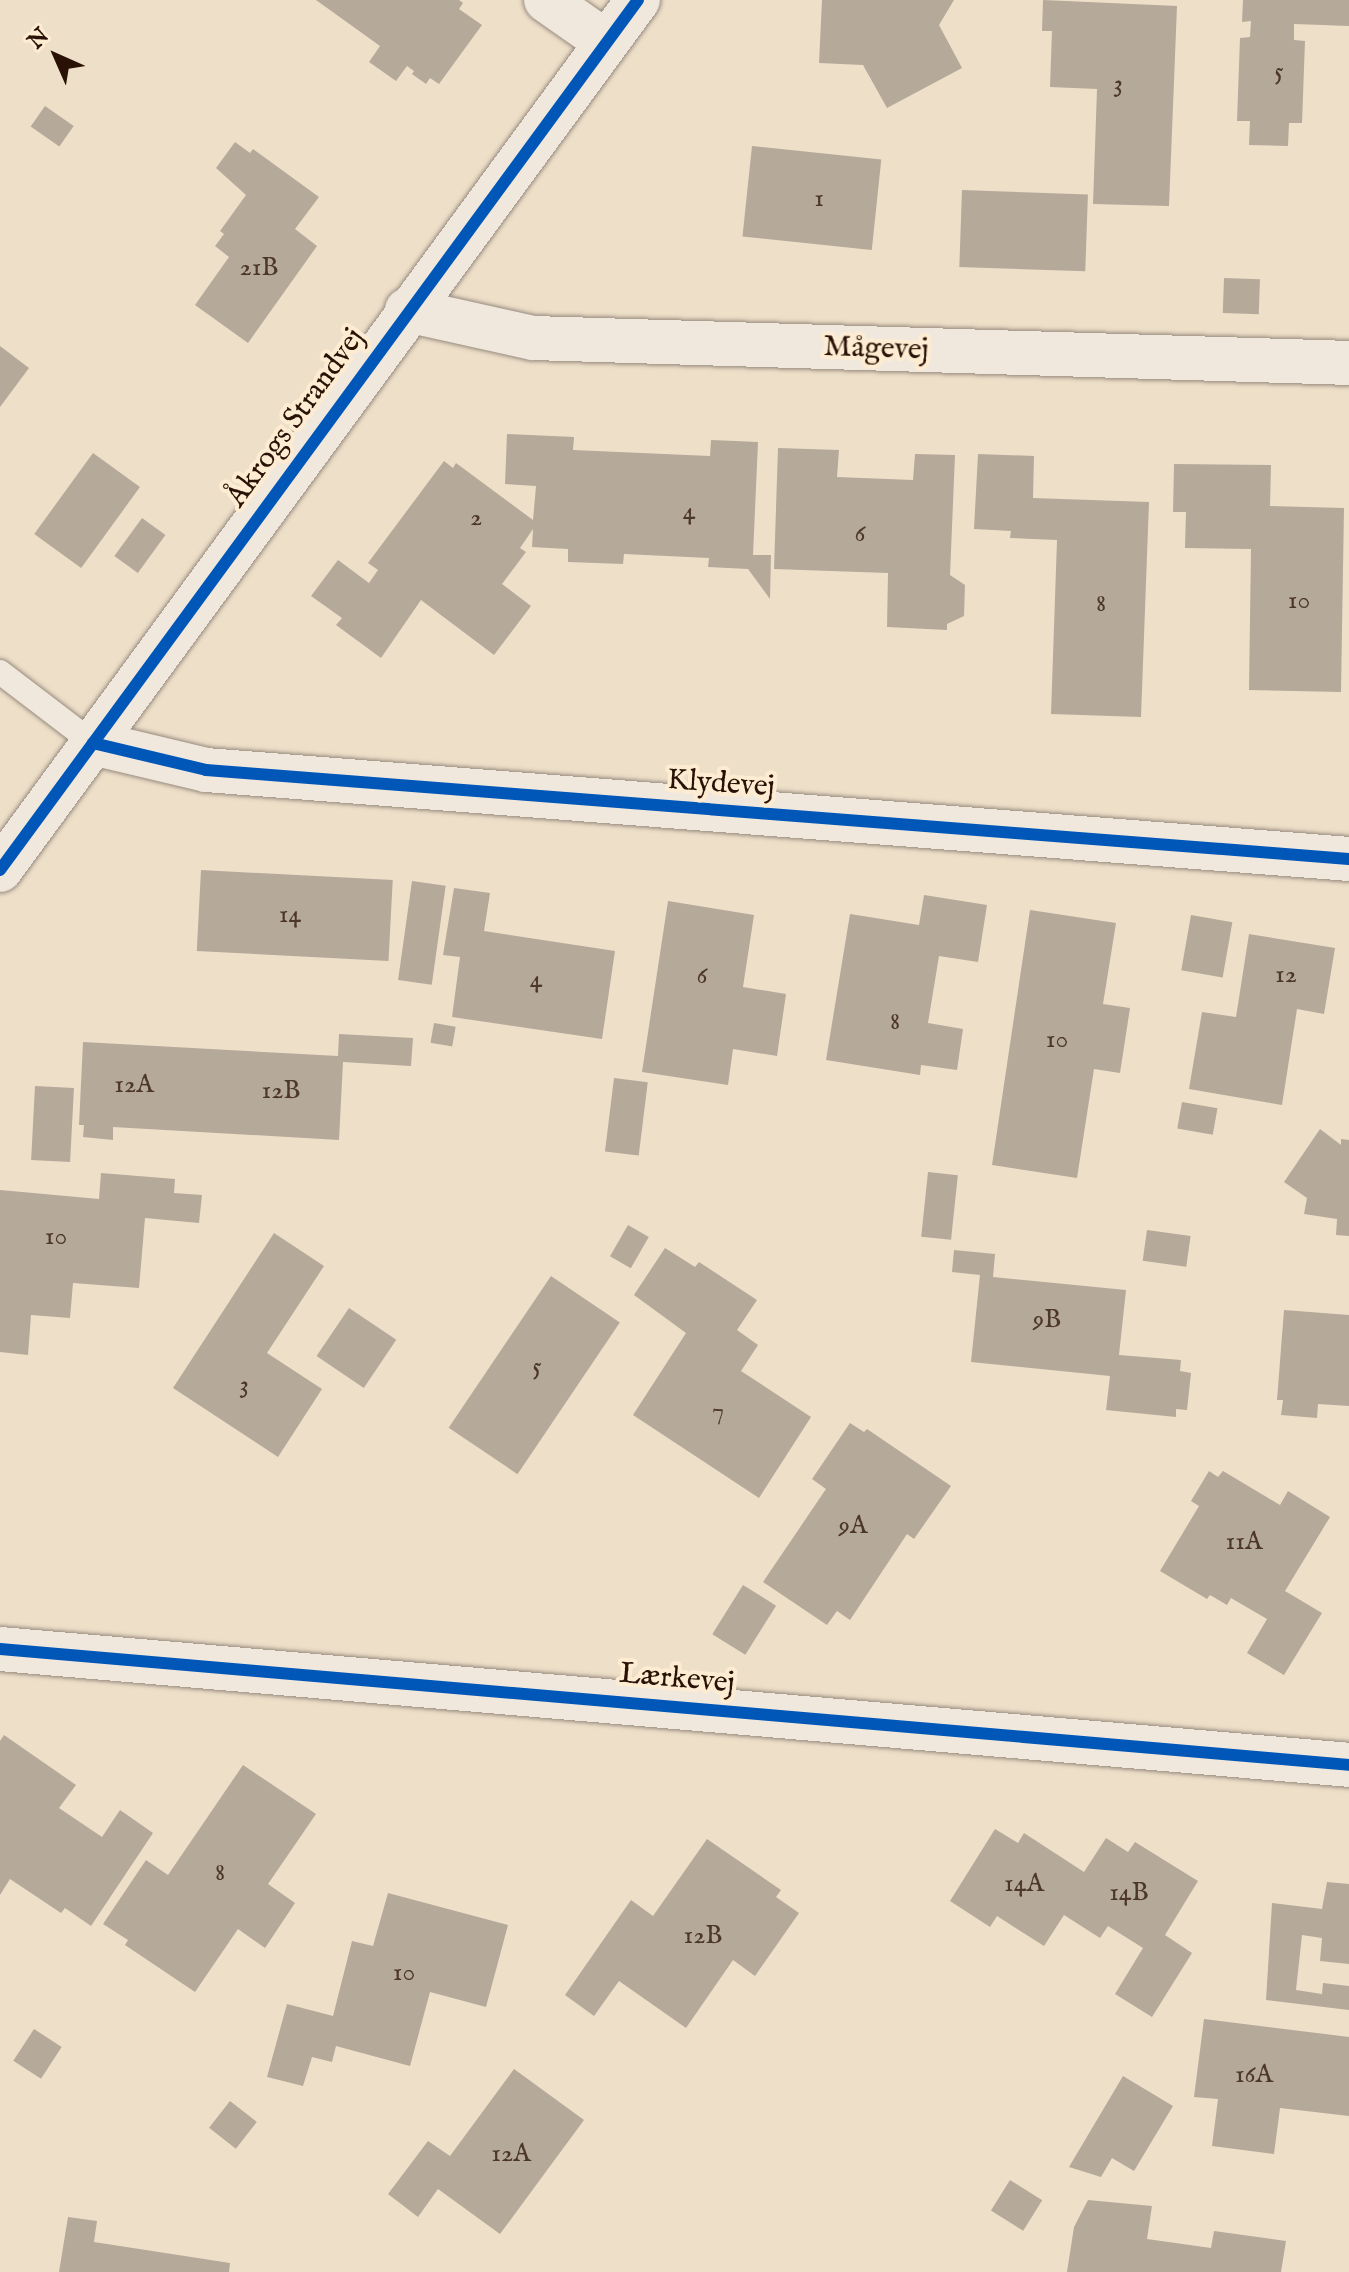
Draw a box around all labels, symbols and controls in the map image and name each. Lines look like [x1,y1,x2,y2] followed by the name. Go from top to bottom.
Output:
[16,16,96,96] north arrow
[22,22,56,56] text: N
[1274,56,1284,88] house number: 5
[1113,68,1123,100] house number: 3
[814,183,824,215] house number: 1
[239,252,279,284] house number: 21B
[219,322,373,514] street label: Åkrogs Strandvej
[823,329,929,369] street label: Mågevej
[683,496,695,528] house number: 4
[470,502,482,534] house number: 2
[855,518,865,550] house number: 6
[1288,585,1310,617] house number: 10
[1096,588,1106,620] house number: 8
[666,762,776,806] street label: Klydevej
[279,899,301,931] house number: 14
[1275,959,1297,991] house number: 12
[697,960,707,992] house number: 6
[530,964,542,996] house number: 4
[890,1006,900,1038] house number: 8
[1046,1024,1068,1056] house number: 10
[114,1069,154,1101] house number: 12A
[261,1075,301,1107] house number: 12B
[45,1221,67,1253] house number: 10
[1033,1304,1061,1336] house number: 9B
[532,1351,542,1383] house number: 5
[239,1369,249,1401] house number: 3
[712,1396,724,1428] house number: 7
[839,1510,867,1542] house number: 9A
[1226,1526,1262,1558] house number: 11A
[618,1656,736,1702] street label: Lærkevej
[215,1857,225,1889] house number: 8
[1004,1868,1044,1900] house number: 14A
[1109,1877,1149,1909] house number: 14B
[683,1920,723,1952] house number: 12B
[393,1957,415,1989] house number: 10
[1235,2059,1273,2091] house number: 16A
[491,2138,531,2170] house number: 12A

